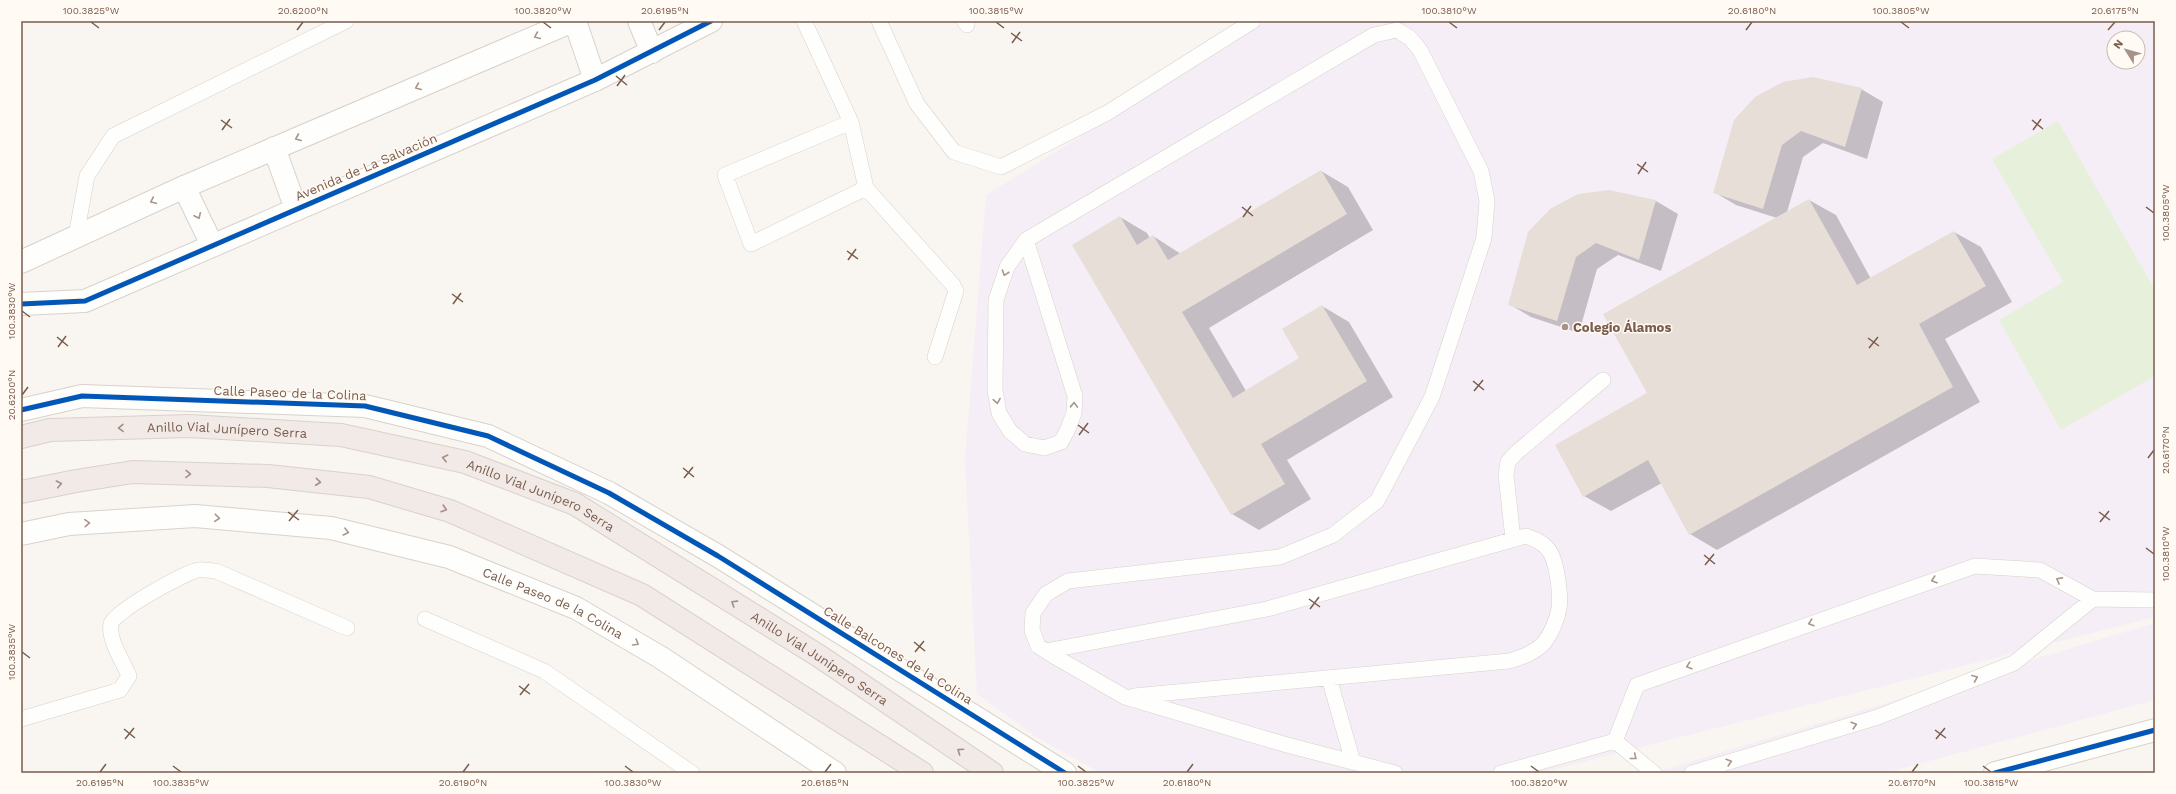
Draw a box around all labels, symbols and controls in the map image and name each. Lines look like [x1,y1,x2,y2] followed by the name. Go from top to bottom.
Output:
[63,5,120,16] text: 100.3825°W
[278,5,328,16] text: 20.6200°N
[514,5,572,16] text: 100.3820°W
[641,5,689,16] text: 20.6195°N
[969,5,1024,16] text: 100.3815°W
[1421,5,1477,16] text: 100.3810°W
[1728,5,1776,16] text: 20.6180°N
[1873,5,1930,16] text: 100.3805°W
[2091,5,2139,16] text: 20.6175°N
[2106,30,2146,70] north arrow
[534,32,541,40] one-way arrow
[2111,37,2126,51] text: N
[414,82,422,90] one-way arrow
[293,130,439,204] street label: Avenida de La Salvación
[295,133,302,141] one-way arrow
[2160,184,2171,242] text: 100.3805°W
[150,196,157,204] one-way arrow
[193,212,201,220] one-way arrow
[1002,269,1010,276] one-way arrow
[6,282,17,339] text: 100.3830°W
[1573,319,1671,335] place label: Colegio Álamos
[1560,322,1570,332] marker: Colegio Álamos
[6,370,17,420] text: 20.6200°N
[213,383,367,403] street label: Calle Paseo de la Colina
[992,398,1001,404] one-way arrow
[1070,402,1079,408] one-way arrow
[147,418,308,441] street label: Anillo Vial Junípero Serra
[118,424,124,432] one-way arrow
[2160,426,2171,474] text: 20.6170°N
[441,454,448,462] one-way arrow
[465,456,618,535] street label: Anillo Vial Junípero Serra
[185,470,191,478] one-way arrow
[315,477,321,486] one-way arrow
[56,481,62,489] one-way arrow
[441,504,448,513] one-way arrow
[214,514,220,523] one-way arrow
[84,519,90,527] one-way arrow
[2160,526,2171,582] text: 100.3810°W
[342,527,349,536] one-way arrow
[481,564,627,642] street label: Calle Paseo de la Colina
[1931,576,1938,584] one-way arrow
[2056,577,2063,584] one-way arrow
[731,601,738,608] one-way arrow
[821,603,976,708] street label: Calle Balcones de la Colina
[748,608,892,708] street label: Anillo Vial Junípero Serra
[1808,619,1815,627] one-way arrow
[6,623,17,680] text: 100.3835°W
[632,638,639,645] one-way arrow
[1685,662,1692,670] one-way arrow
[1972,675,1979,683] one-way arrow
[1850,721,1857,730] one-way arrow
[957,748,964,756] one-way arrow
[1630,752,1637,759] one-way arrow
[1726,758,1733,767] one-way arrow
[76,777,124,788] text: 20.6195°N
[153,777,210,788] text: 100.3835°W
[439,777,487,788] text: 20.6190°N
[605,777,662,788] text: 100.3830°W
[801,777,849,788] text: 20.6185°N
[1058,777,1115,788] text: 100.3825°W
[1163,777,1211,788] text: 20.6180°N
[1510,777,1568,788] text: 100.3820°W
[1888,777,1936,788] text: 20.6170°N
[1964,777,2019,788] text: 100.3815°W

